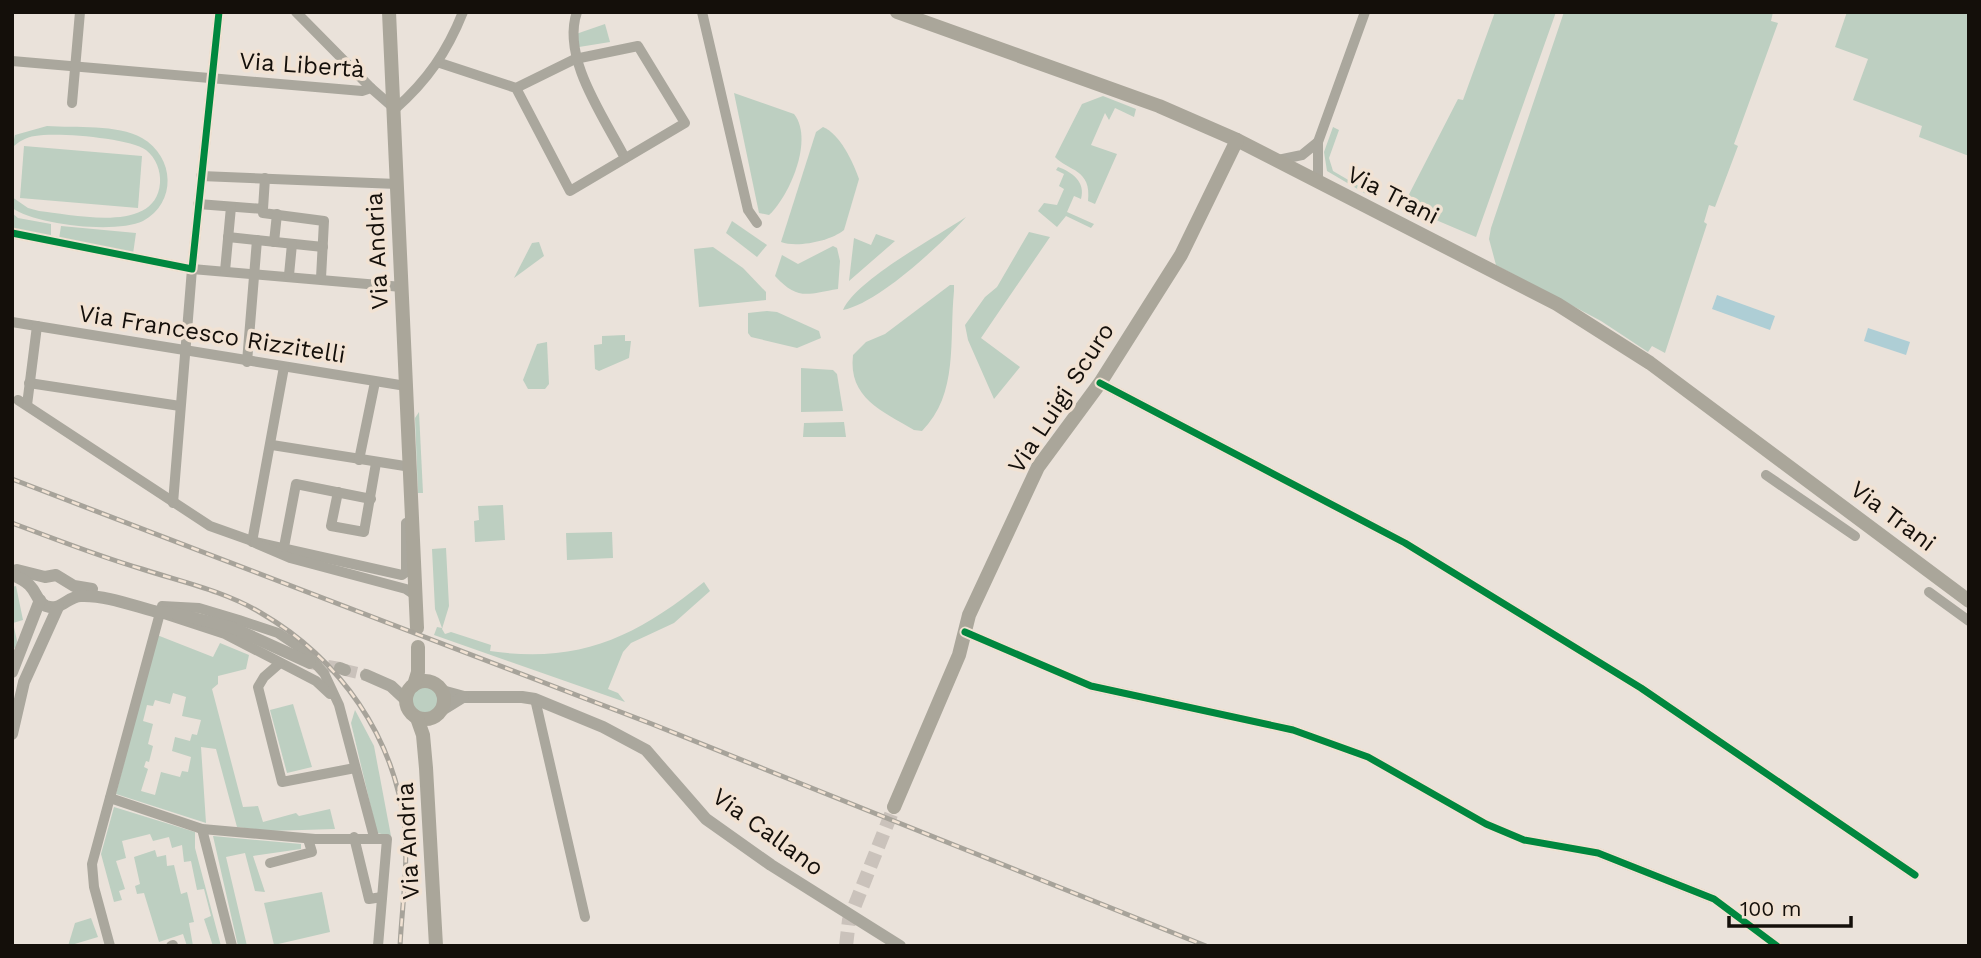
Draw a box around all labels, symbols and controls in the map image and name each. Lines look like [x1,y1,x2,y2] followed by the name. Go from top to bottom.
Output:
[238,47,366,83] street label: Via Libertà
[1342,160,1444,230] street label: Via Trani
[360,191,394,311] street label: Via Andria
[77,299,347,369] street label: Via Francesco Rizzitelli
[1002,318,1120,478] street label: Via Luigi Scuro
[1845,475,1941,557] street label: Via Trani
[391,781,425,901] street label: Via Andria
[707,782,829,882] street label: Via Callano
[1729,884,1852,928] scale bar
[1740,896,1802,921] text: 100 m

